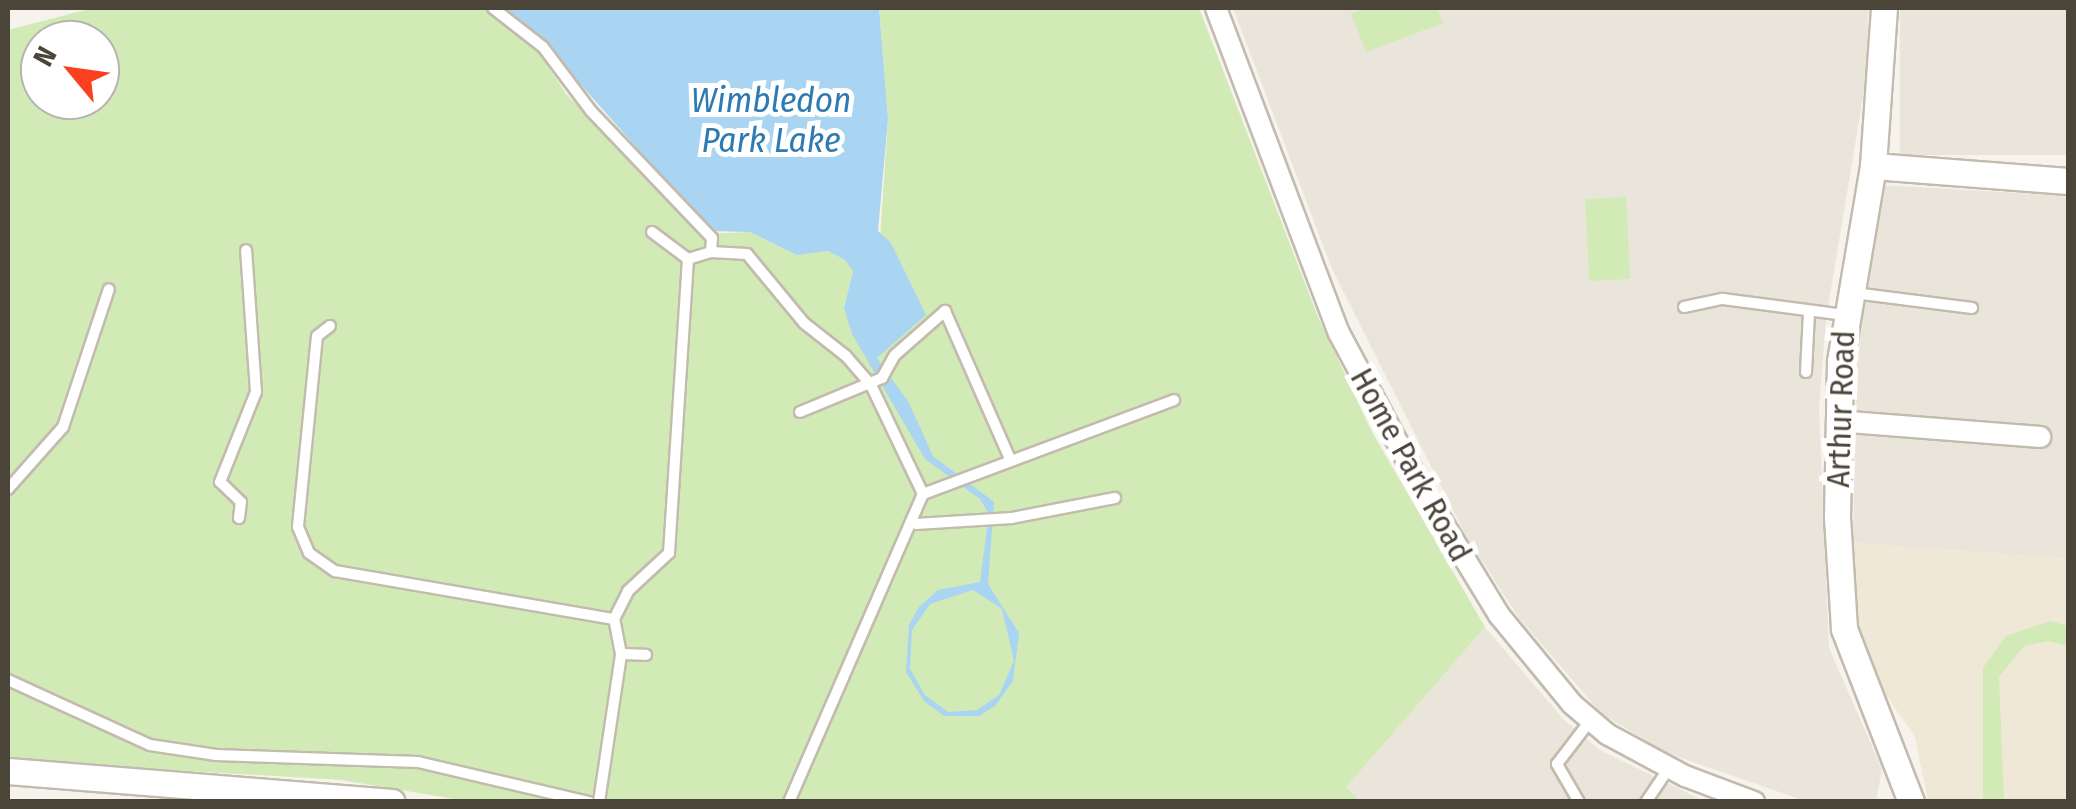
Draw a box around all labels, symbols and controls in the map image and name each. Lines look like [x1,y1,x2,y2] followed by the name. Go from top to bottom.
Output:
[20,20,120,120] north arrow
[27,41,64,72] text: N
[691,79,851,161] water label: Wimbledon Park Lake
[1819,330,1863,488] street label: Arthur Road
[1342,362,1480,568] street label: Home Park Road

